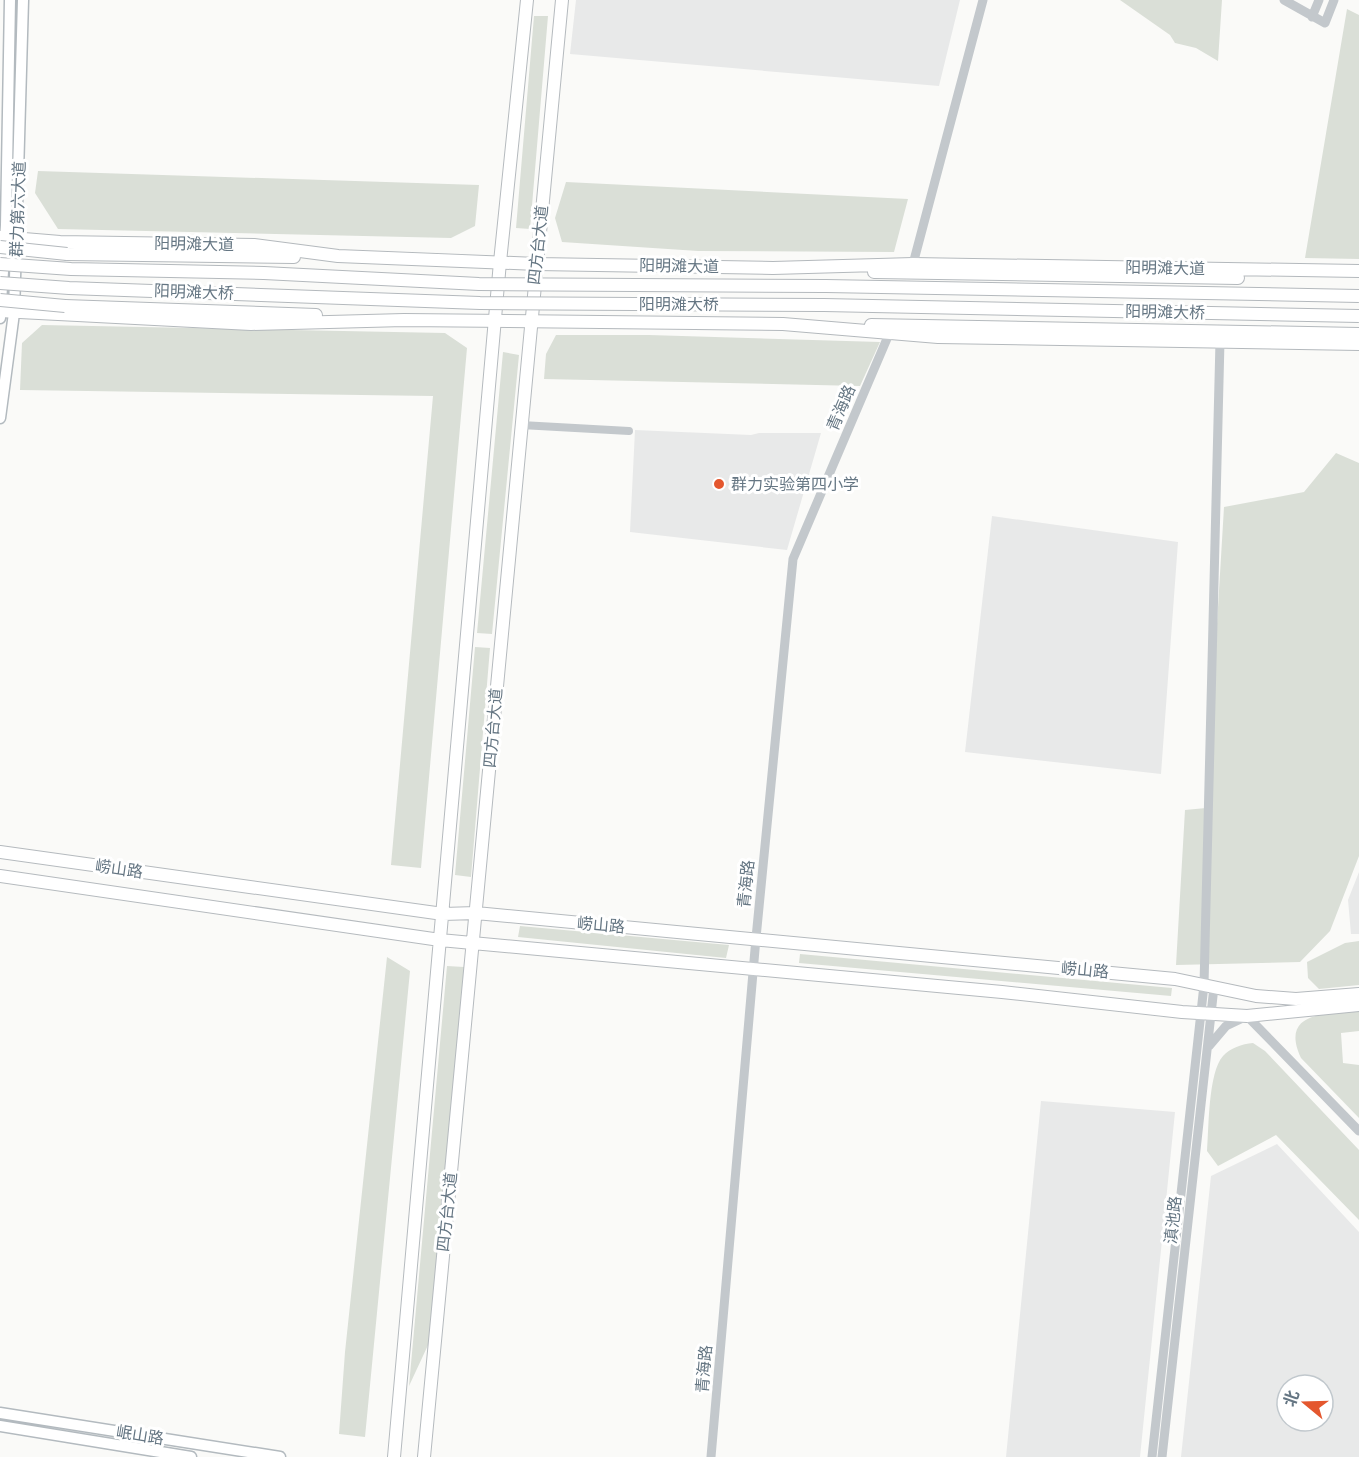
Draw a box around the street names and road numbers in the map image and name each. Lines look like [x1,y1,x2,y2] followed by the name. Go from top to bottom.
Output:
[7,161,29,257] street label: 群力第六大道
[524,204,552,286] street label: 四方台大道
[154,234,234,254] street label: 阳明滩大道
[639,256,719,276] street label: 阳明滩大道
[1125,258,1205,278] street label: 阳明滩大道
[154,281,234,303] street label: 阳明滩大桥
[639,295,719,314] street label: 阳明滩大桥
[1125,302,1205,322] street label: 阳明滩大桥
[823,382,859,434] street label: 青海路
[480,687,506,769] street label: 四方台大道
[94,856,144,882] street label: 崂山路
[734,859,758,909] street label: 青海路
[576,913,626,937] street label: 崂山路
[1060,958,1110,982] street label: 崂山路
[433,1171,461,1253] street label: 四方台大道
[1161,1195,1185,1245] street label: 滇池路
[692,1344,716,1394] street label: 青海路
[115,1422,165,1448] street label: 岷山路

